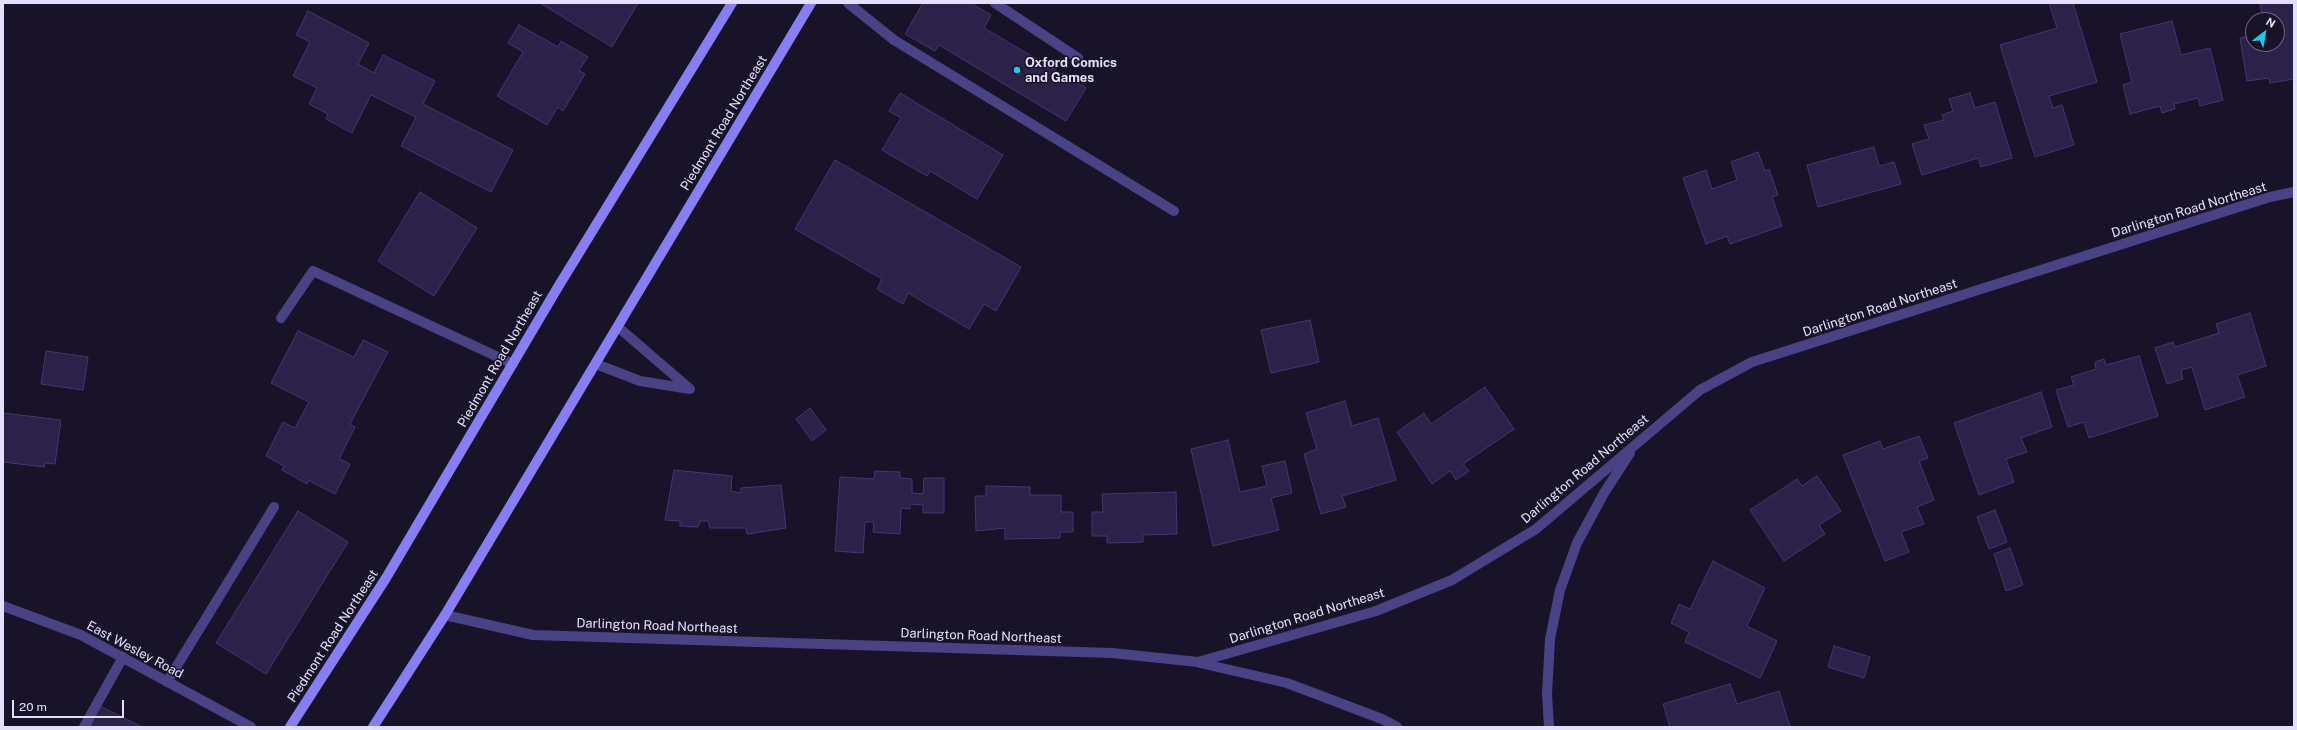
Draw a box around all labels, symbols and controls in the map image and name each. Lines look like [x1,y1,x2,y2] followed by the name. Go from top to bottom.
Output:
[2245,12,2285,52] north arrow
[2264,15,2277,30] text: N
[677,53,771,193] street label: Piedmont Road Northeast
[1025,55,1117,86] place label: Oxford Comics and Games
[1012,65,1022,75] marker: Oxford Comics and Games
[2110,179,2268,241] street label: Darlington Road Northeast
[1801,276,1959,340] street label: Darlington Road Northeast
[454,288,546,430] street label: Piedmont Road Northeast
[1518,411,1652,527] street label: Darlington Road Northeast
[284,567,382,705] street label: Piedmont Road Northeast
[1228,585,1386,647] street label: Darlington Road Northeast
[576,615,738,637] street label: Darlington Road Northeast
[84,618,186,682] street label: East Wesley Road
[900,625,1062,647] street label: Darlington Road Northeast
[14,692,126,718] scale bar
[19,700,47,714] text: 20 m

